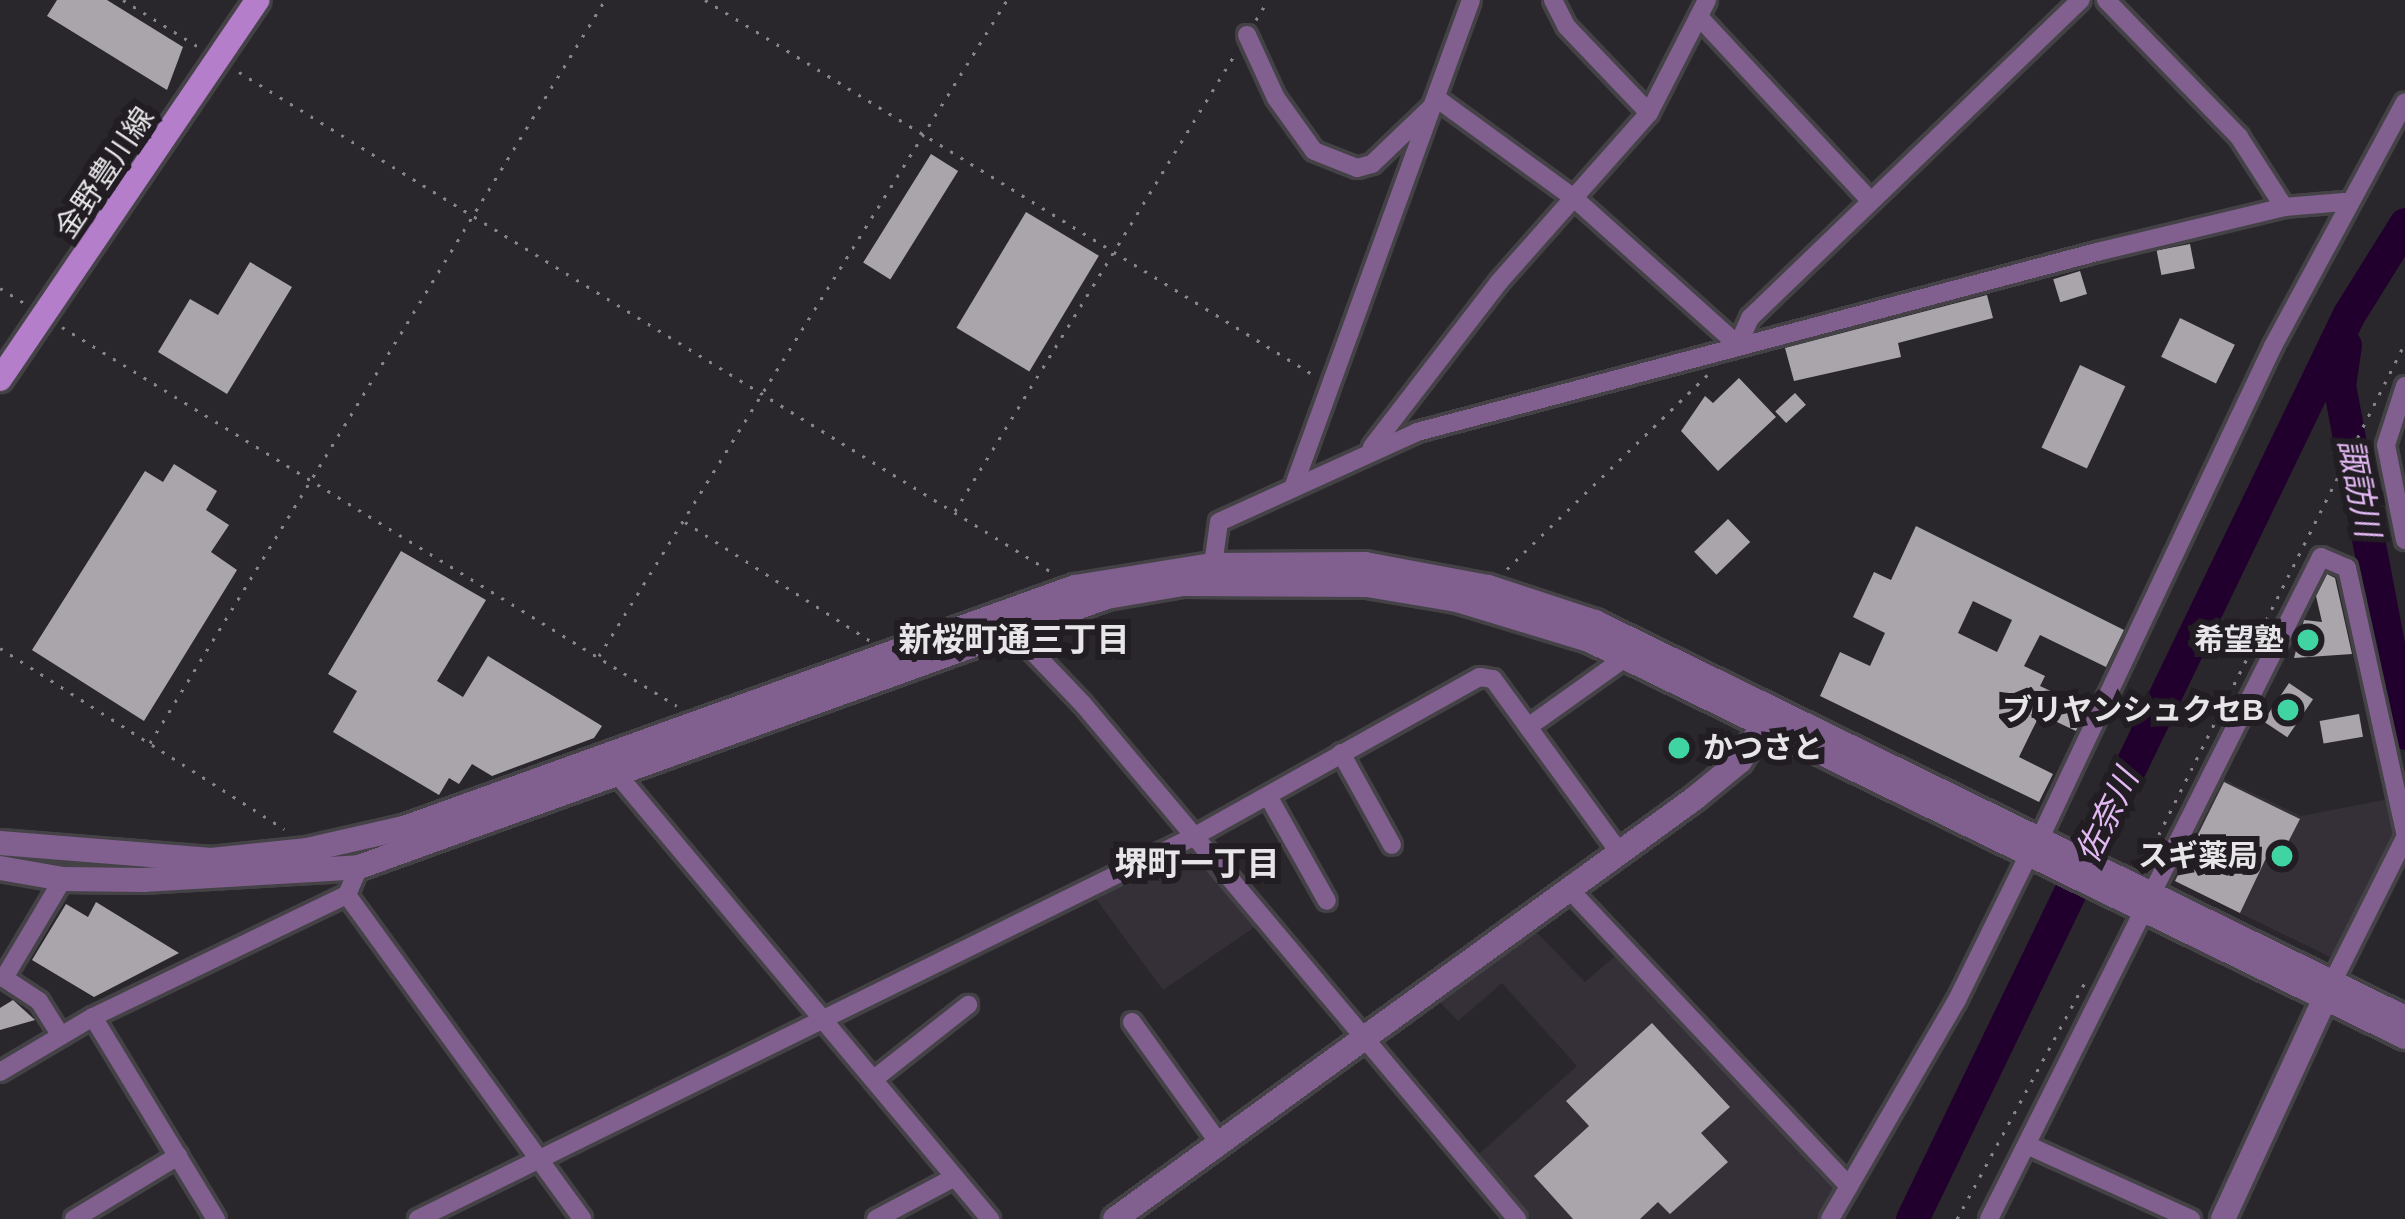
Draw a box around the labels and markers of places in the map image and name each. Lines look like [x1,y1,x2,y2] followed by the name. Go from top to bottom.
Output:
[2194,622,2284,658] place label: 希望塾
[2295,627,2321,653] marker: 希望塾
[2002,692,2264,728] place label: ブリヤンシュクセB
[2275,697,2301,723] marker: ブリヤンシュクセB
[1703,730,1823,766] place label: かつさと
[1666,735,1692,761] marker: かつさと
[2138,838,2258,874] place label: スギ薬局
[2269,843,2295,869] marker: スギ薬局

